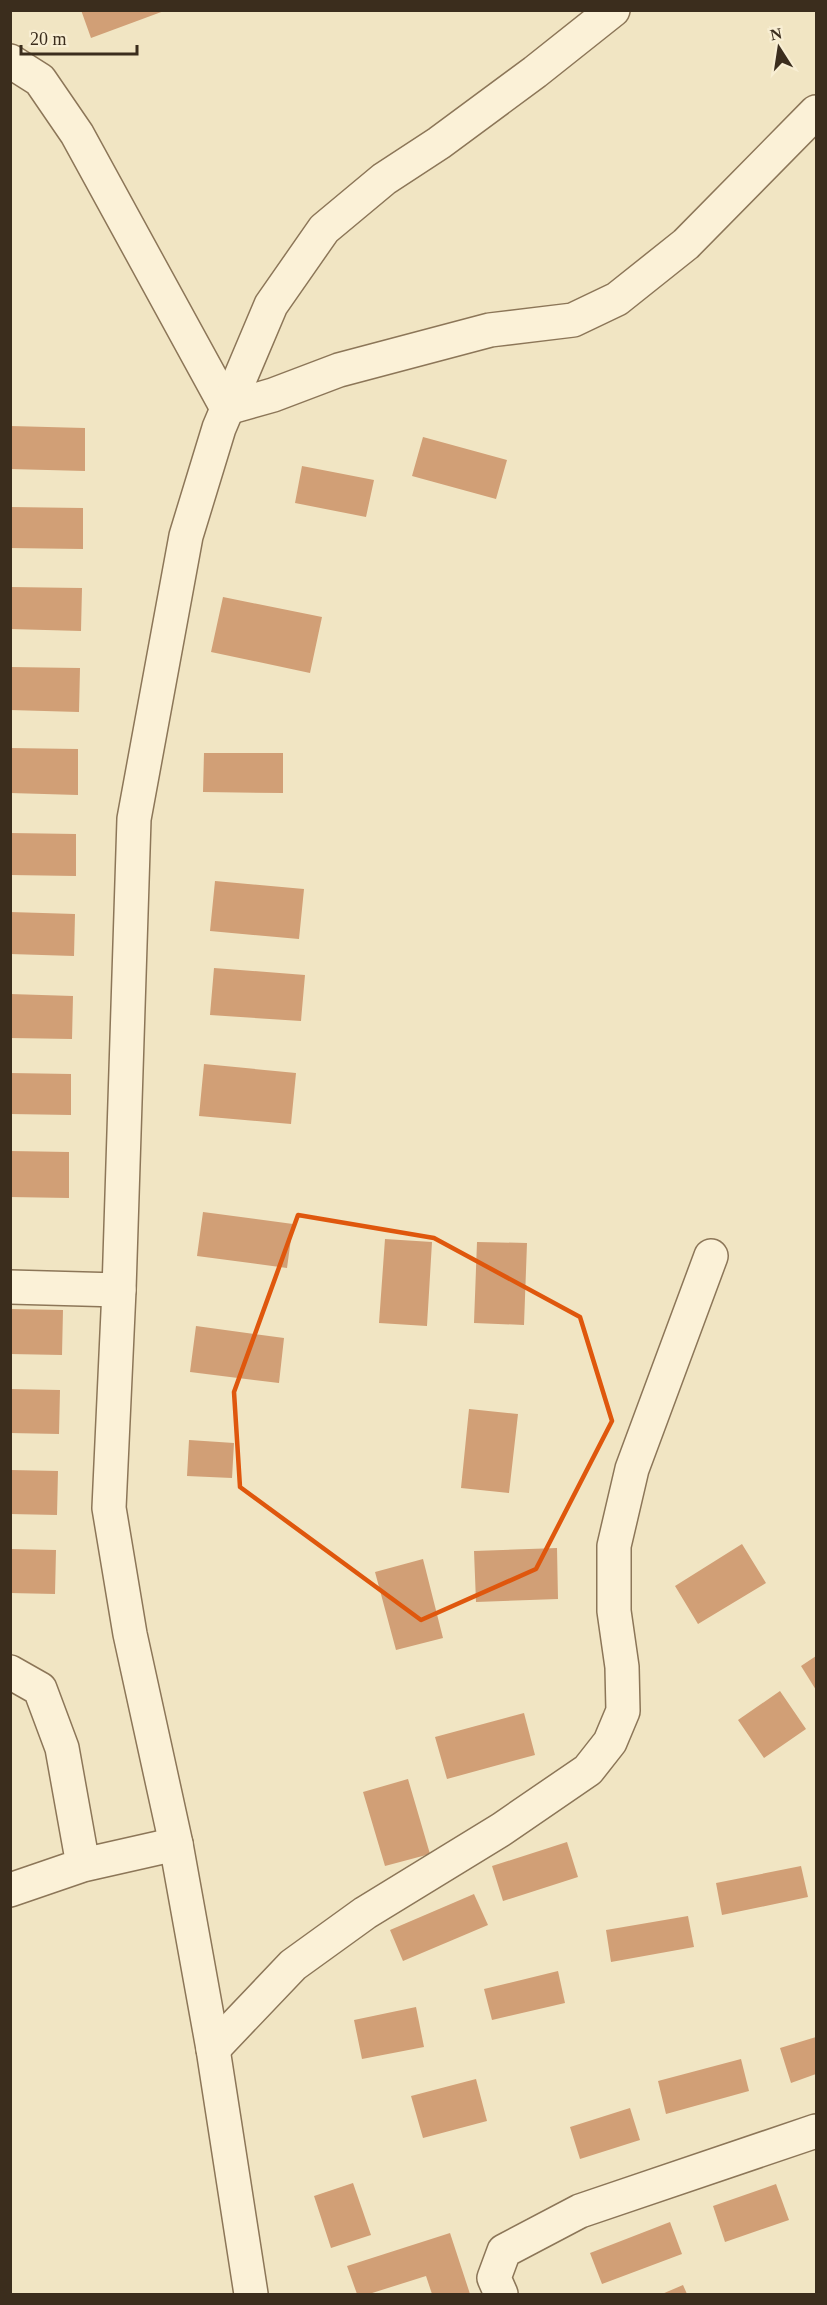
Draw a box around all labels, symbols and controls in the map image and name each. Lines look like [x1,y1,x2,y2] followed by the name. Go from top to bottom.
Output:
[21,18,136,56] scale bar
[749,18,809,78] north arrow
[769,24,784,43] text: N
[30,29,67,49] text: 20 m

